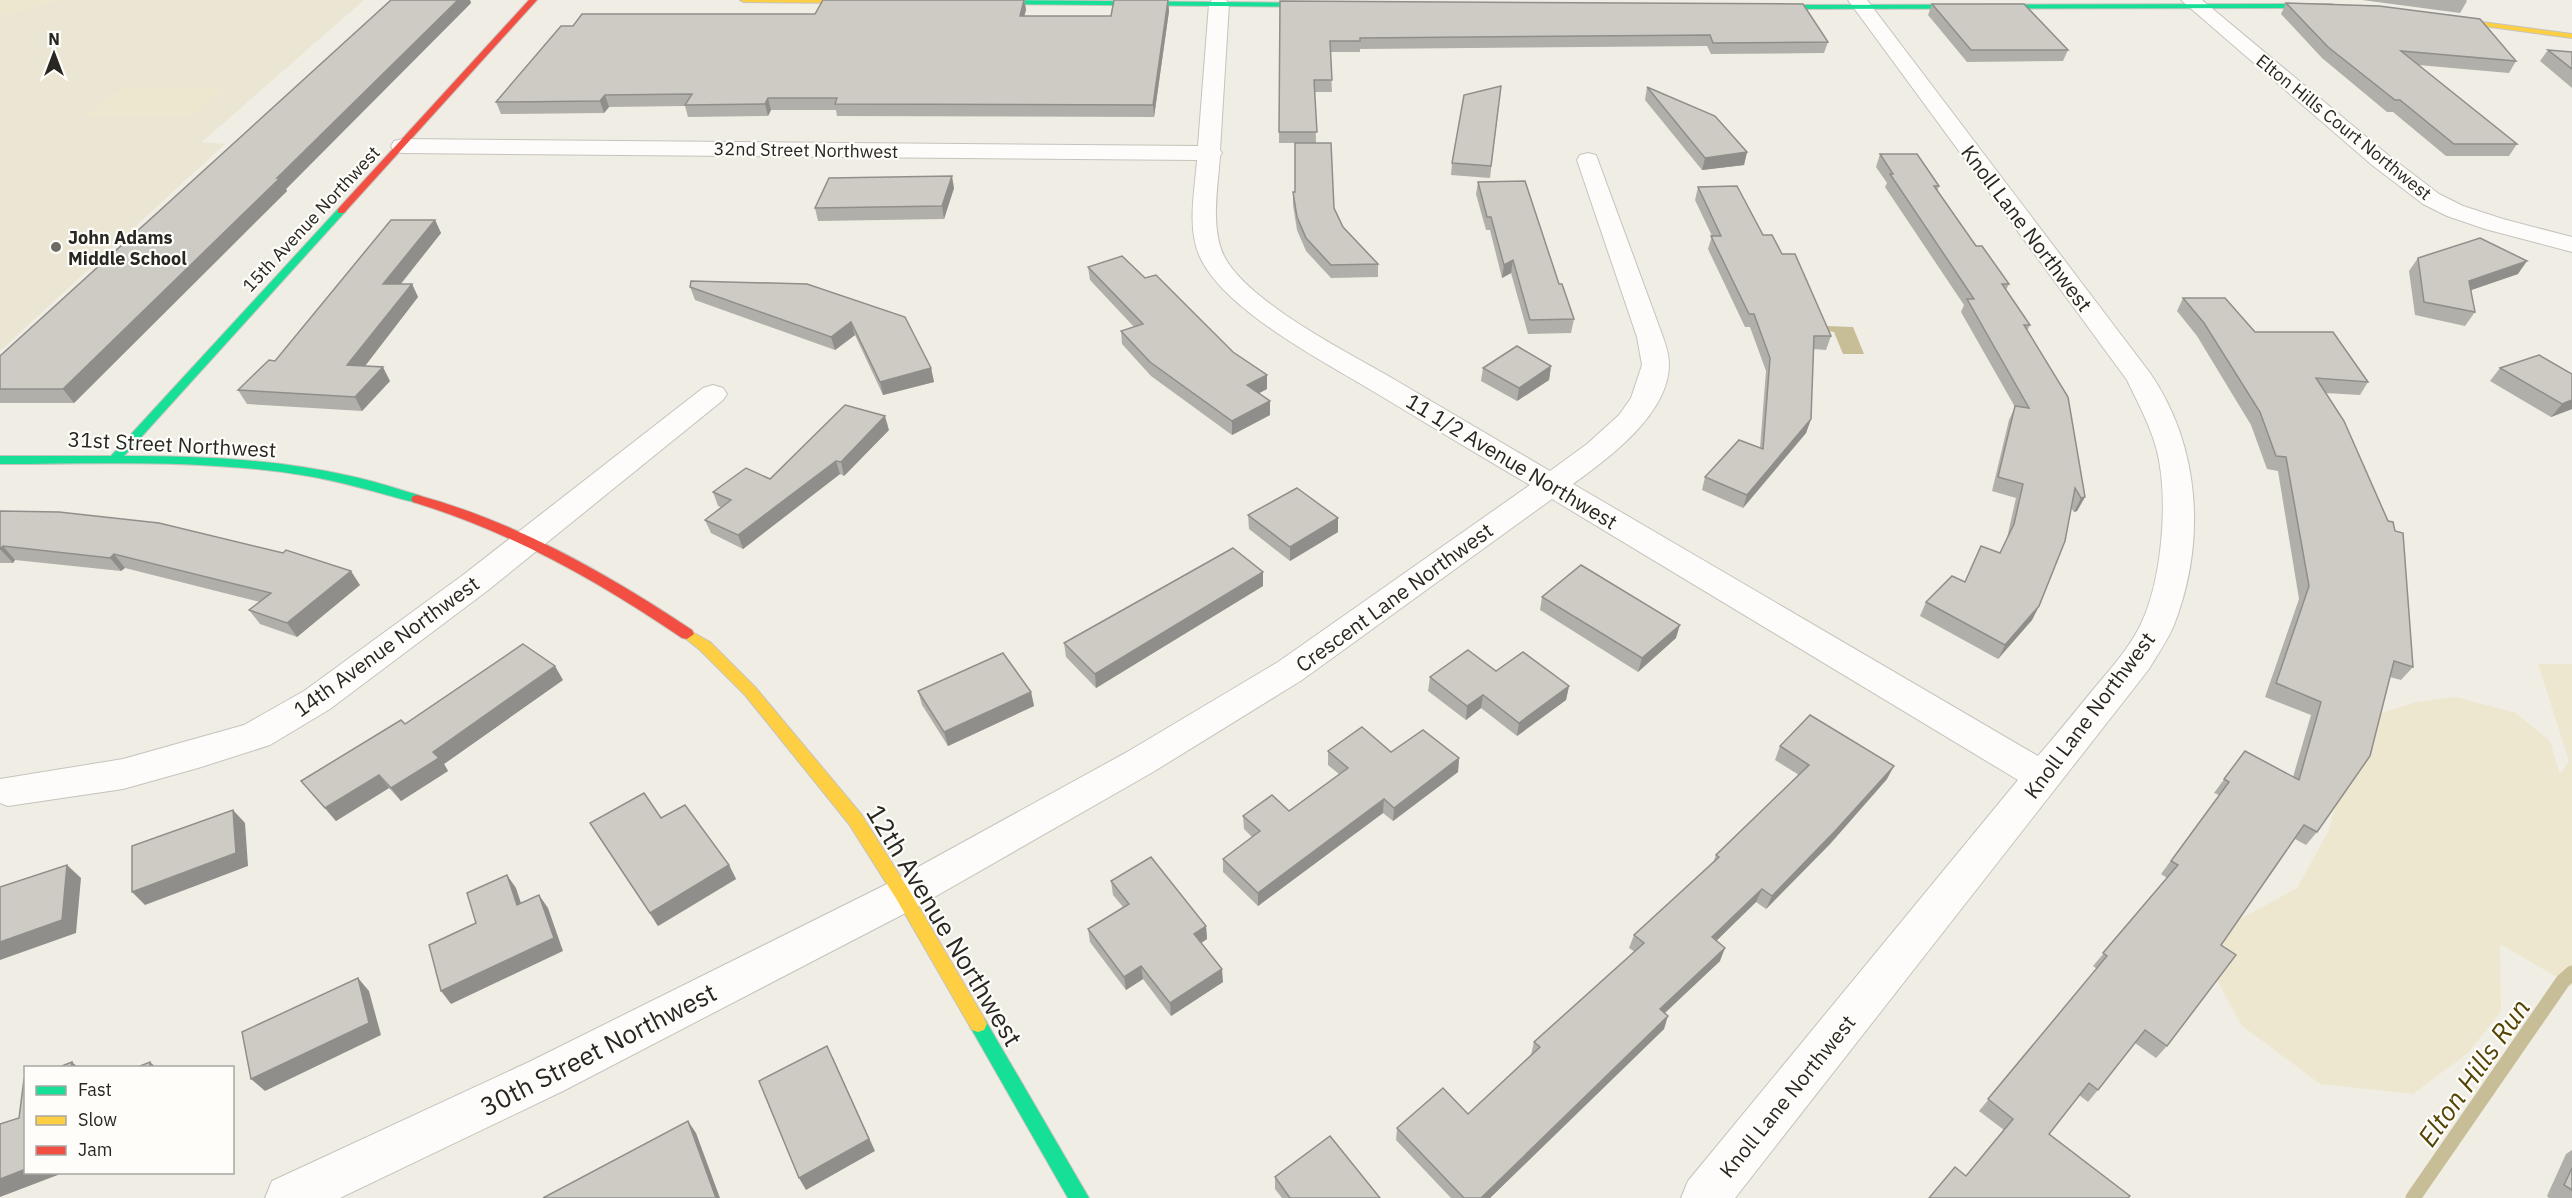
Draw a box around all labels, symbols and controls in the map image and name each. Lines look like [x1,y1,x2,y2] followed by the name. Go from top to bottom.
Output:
[24,24,84,84] north arrow
[48,29,60,49] text: N
[2252,49,2436,205] street label: Elton Hills Court Northwest
[713,137,899,163] street label: 32nd Street Northwest
[1955,139,2099,317] street label: Knoll Lane Northwest
[237,141,385,297] street label: 15th Avenue Northwest
[68,226,187,270] place label: John Adams Middle School
[49,240,63,254] marker: John Adams Middle School
[1401,387,1623,535] street label: 11 1/2 Avenue Northwest
[67,425,277,463] street label: 31st Street Northwest
[1290,516,1498,678] street label: Crescent Lane Northwest
[288,569,484,723] street label: 14th Avenue Northwest
[2017,626,2161,804] street label: Knoll Lane Northwest
[859,798,1031,1052] street label: 12th Avenue Northwest
[474,975,722,1123] street label: 30th Street Northwest
[2409,991,2537,1153] water label: Elton Hills Run
[1713,1009,1861,1183] street label: Knoll Lane Northwest
[24,1066,234,1174] legend
[78,1078,112,1101] text: Fast
[78,1108,117,1131] text: Slow
[78,1138,113,1161] text: Jam

